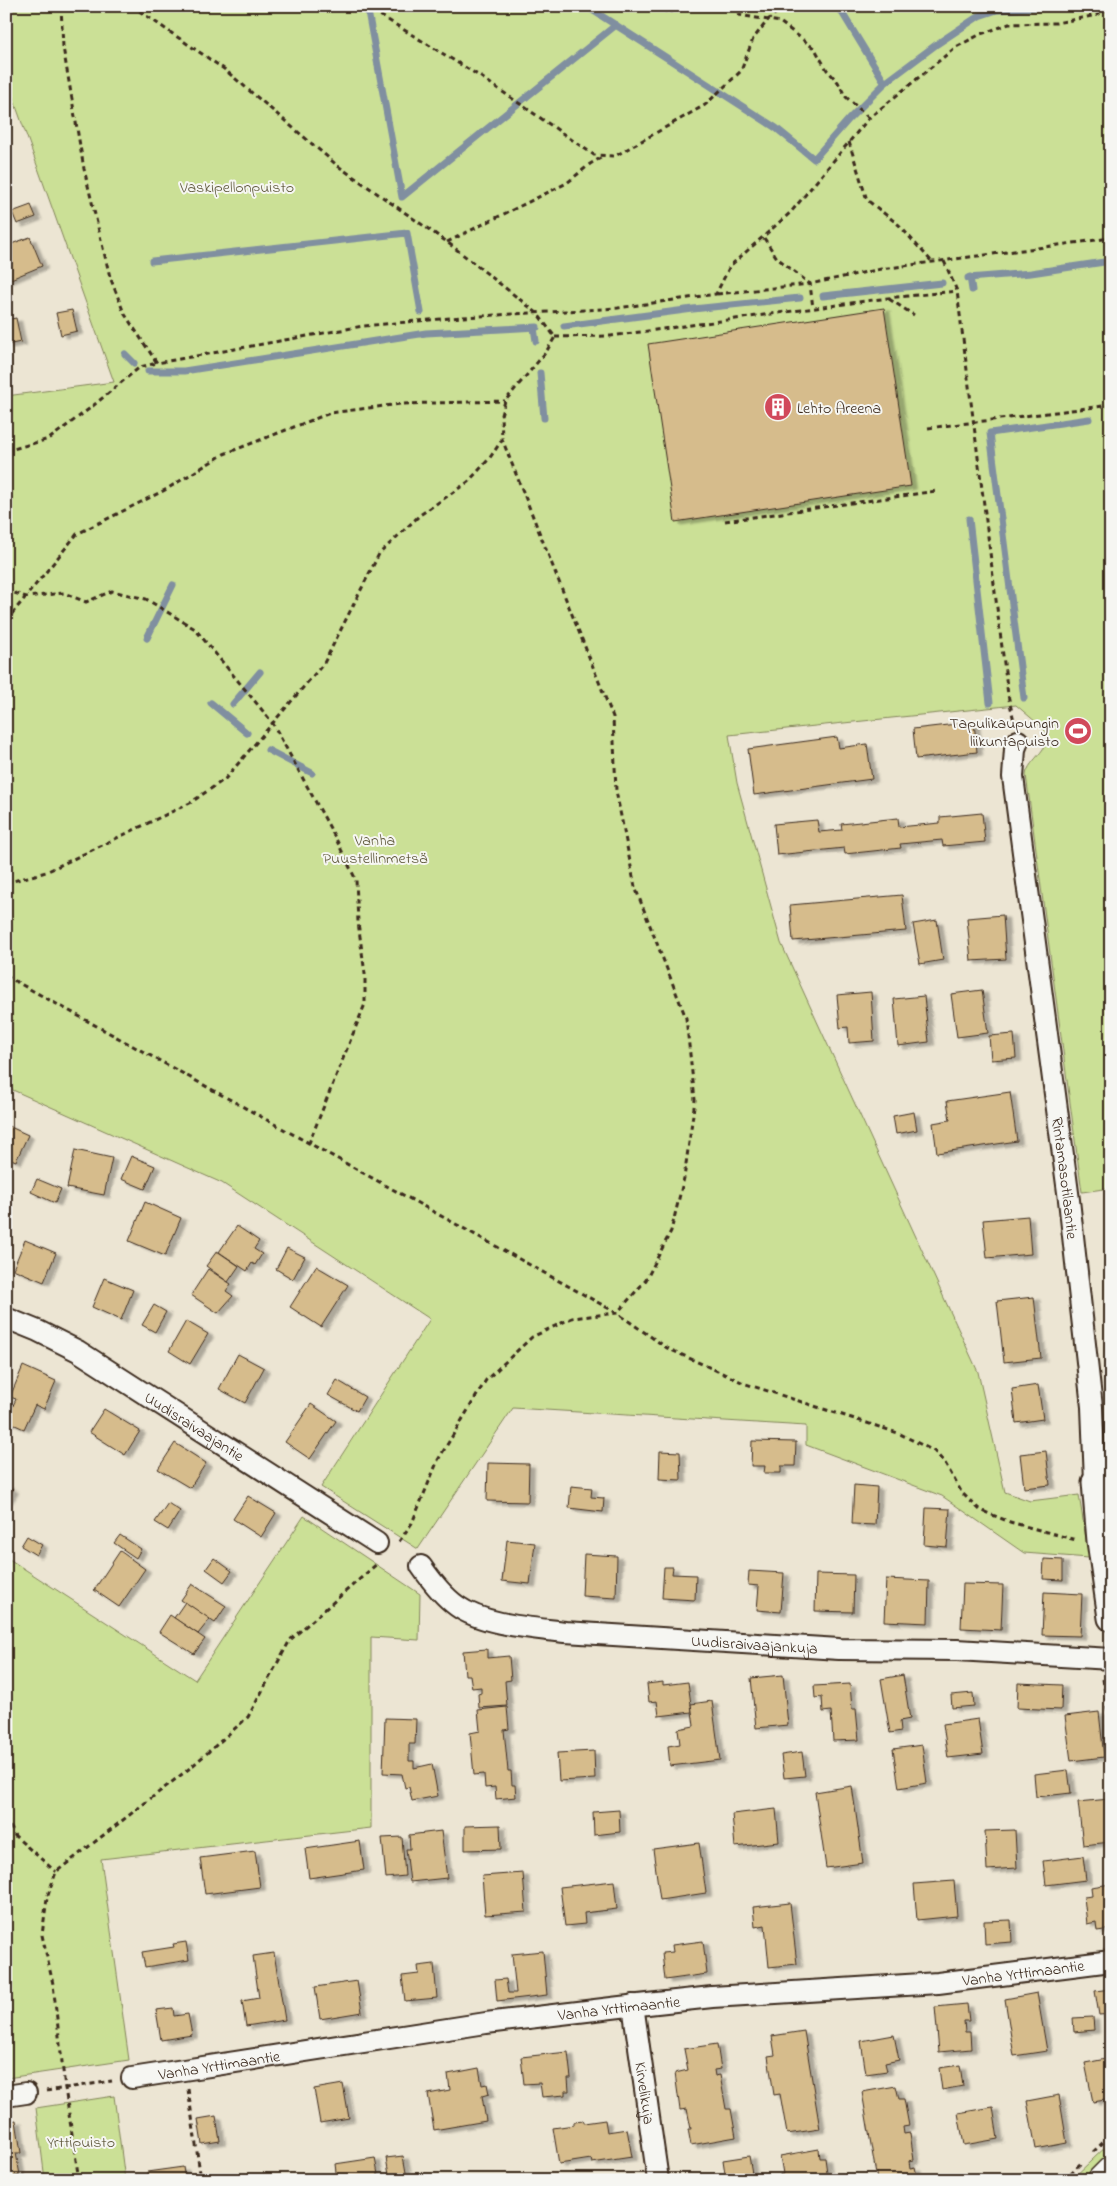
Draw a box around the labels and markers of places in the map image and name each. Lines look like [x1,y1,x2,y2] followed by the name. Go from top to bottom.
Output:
[763,392,793,422] building icon: Lehto Areena
[797,397,881,421] place label: Lehto Areena
[949,712,1059,754] place label: Tapulikaupungin liikuntapuisto
[1063,716,1093,746] sports icon: Tapulikaupungin liikuntapuisto

